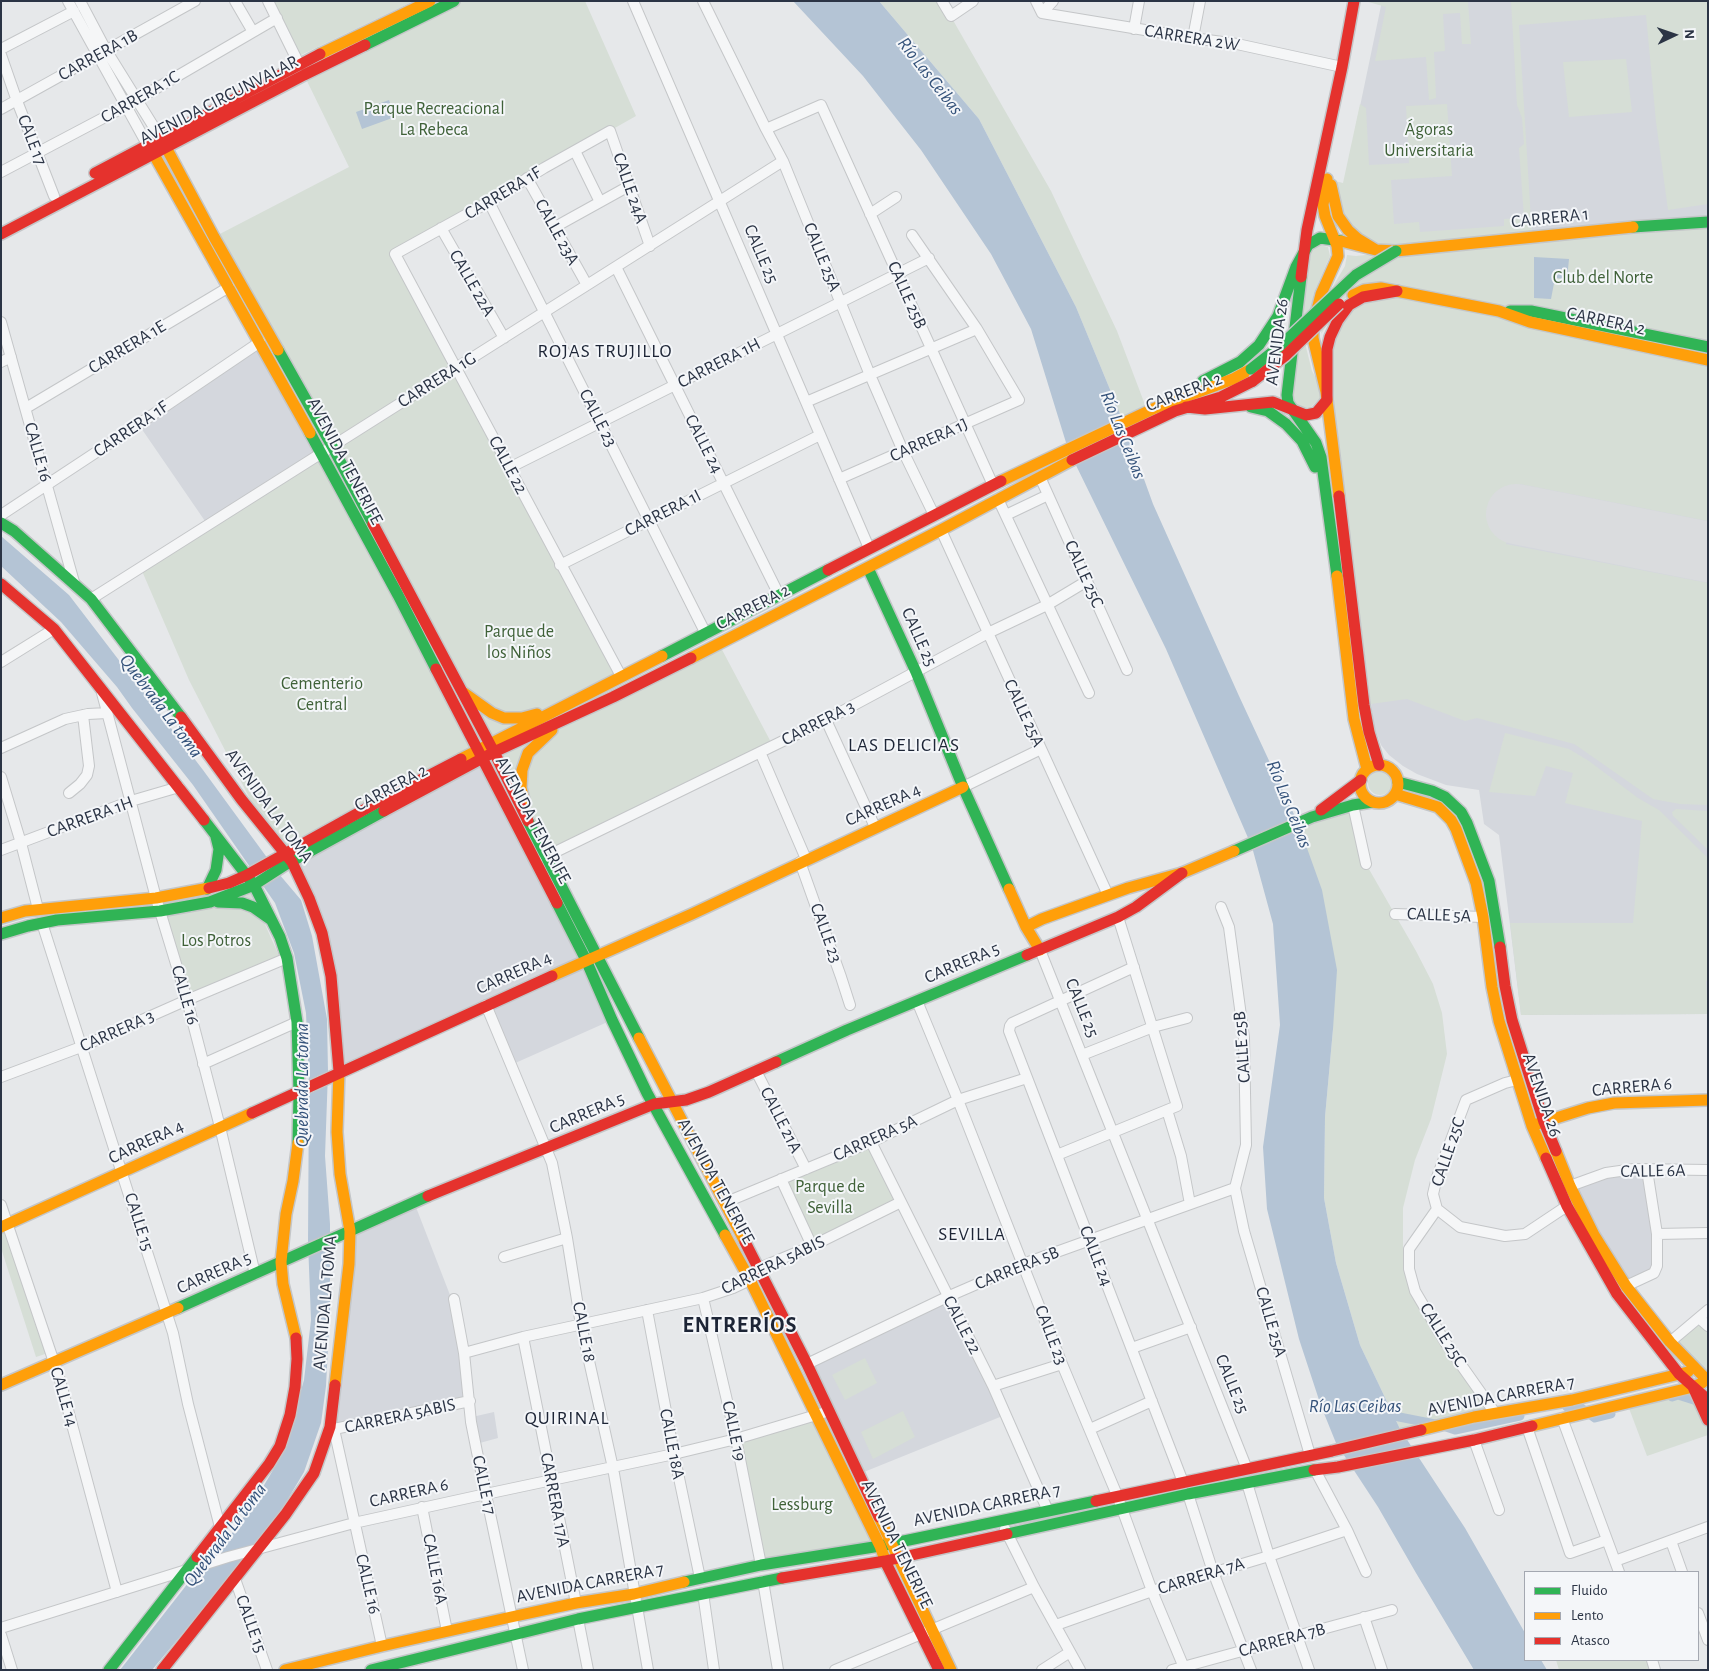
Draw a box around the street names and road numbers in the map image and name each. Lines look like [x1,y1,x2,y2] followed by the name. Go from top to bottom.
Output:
[1143,20,1241,56] street label: CARRERA 2W
[54,24,142,86] street label: CARRERA 1B
[136,51,302,149] street label: AVENIDA CIRCUNVALAR
[97,66,183,128] street label: CARRERA 1C
[12,112,52,168] street label: CALE 17
[608,150,652,226] street label: CALLE 24A
[461,162,545,224] street label: CARRERA 1F
[530,195,584,269] street label: CALLE 23A
[1510,203,1590,233] street label: CARRERA 1
[798,219,846,295] street label: CALLE 25A
[739,221,783,287] street label: CALLE 25
[444,246,500,320] street label: CALLE 22A
[883,258,931,332] street label: CALLE 25B
[1261,297,1293,387] street label: AVENIDA 26
[1565,302,1647,340] street label: CARRERA 2
[84,315,170,379] street label: CARRERA 1E
[674,333,764,393] street label: CARRERA 1H
[394,347,480,413] street label: CARRERA 1G
[1143,368,1225,416] street label: CARRERA 2
[574,385,622,451] street label: CALLE 23
[302,394,388,528] street label: AVENIDA TENERIFE
[89,396,173,462] street label: CARRERA 1F
[680,411,728,477] street label: CALLE 24
[886,413,972,467] street label: CARRERA 1J
[19,420,57,484] street label: CALLE 16
[484,432,532,498] street label: CALLE 22
[621,485,705,541] street label: CARRERA 1I
[1060,537,1108,611] street label: CALLE 25C
[712,579,794,635] street label: CARRERA 2
[897,604,941,670] street label: CALLE 25
[999,676,1049,750] street label: CALLE 25A
[778,695,858,751] street label: CARRERA 3
[220,745,318,867] street label: AVENIDA LA TOMA
[490,753,576,887] street label: AVENIDA TENERIFE
[351,760,431,816] street label: CARRERA 2
[842,779,924,831] street label: CARRERA 4
[44,791,136,843] street label: CARRERA 1H
[805,900,847,966] street label: CALLE 23
[1406,903,1472,927] street label: CALLE 5A
[921,938,1003,988] street label: CARRERA 5
[473,947,555,999] street label: CARRERA 4
[166,963,204,1027] street label: CALLE 16
[1060,975,1104,1041] street label: CALLE 25
[76,1005,158,1057] street label: CARRERA 3
[1229,1010,1255,1084] street label: CALLE 25B
[1518,1050,1566,1140] street label: AVENIDA 26
[1591,1073,1673,1101] street label: CARRERA 6
[755,1083,807,1157] street label: CALLE 21A
[546,1088,628,1138] street label: CARRERA 5
[830,1110,920,1166] street label: CARRERA 5A
[673,1114,759,1248] street label: AVENIDA TENERIFE
[105,1115,187,1169] street label: CARRERA 4
[1426,1115,1470,1189] street label: CALLE 25C
[1620,1160,1686,1182] street label: CALLE 6A
[119,1190,159,1254] street label: CALLE 15
[1075,1223,1117,1289] street label: CALLE 24
[718,1231,828,1299] street label: CARRERA 5ABIS
[308,1234,342,1372] street label: AVENIDA LA TOMA
[972,1241,1062,1295] street label: CARRERA 5B
[173,1247,255,1299] street label: CARRERA 5
[1251,1284,1291,1360] street label: CALLE 25A
[938,1292,986,1358] street label: CALLE 22
[1415,1299,1471,1371] street label: CALLE 25C
[568,1300,600,1364] street label: CALLE 18
[1030,1302,1072,1368] street label: CALLE 23
[1210,1351,1254,1417] street label: CALLE 25
[45,1365,83,1429] street label: CALLE 14
[1425,1371,1577,1421] street label: AVENIDA CARRERA 7
[343,1394,457,1438] street label: CARRERA 5ABIS
[717,1399,751,1463] street label: CALLE 19
[655,1407,689,1481] street label: CALLE 18A
[535,1451,575,1549] street label: CARRERA 17A
[467,1453,501,1517] street label: CALLE 17
[367,1473,451,1513] street label: CARRERA 6
[857,1476,937,1612] street label: AVENIDA TENERIFE
[911,1479,1063,1531] street label: AVENIDA CARRERA 7
[418,1532,452,1606] street label: CALLE 16A
[351,1552,385,1616] street label: CALLE 16
[1155,1553,1247,1599] street label: CARRERA 7A
[514,1558,666,1608] street label: AVENIDA CARRERA 7
[231,1592,271,1656] street label: CALLE 15
[1236,1618,1328,1662] street label: CARRERA 7B

